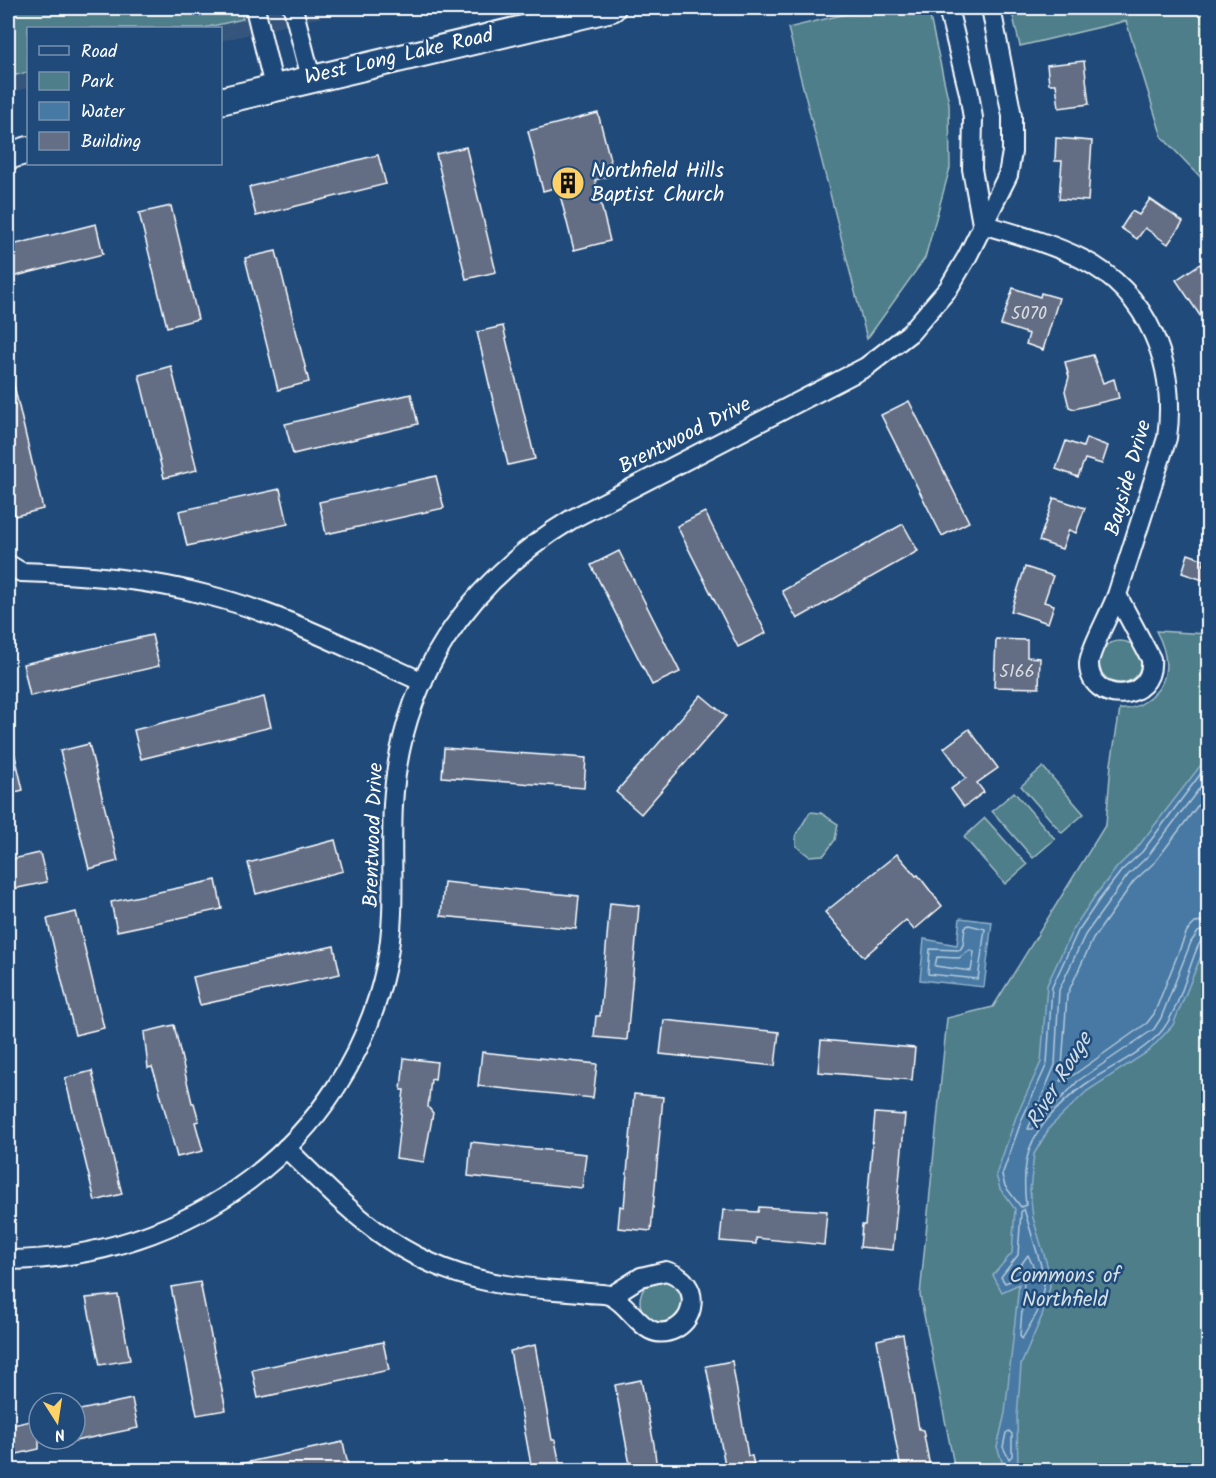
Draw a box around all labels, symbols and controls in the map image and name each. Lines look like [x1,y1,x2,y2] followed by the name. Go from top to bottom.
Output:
[301,19,497,95] street label: West Long Lake Road
[27,27,222,165] legend
[81,38,118,67] text: Road
[81,68,114,97] text: Park
[81,98,126,127] text: Water
[81,128,141,157] text: Building
[591,155,724,212] place label: Northfield Hills Baptist Church
[550,165,586,201] building icon: Northfield Hills Baptist Church
[1011,300,1047,329] house number: 5070
[613,388,758,484] street label: Brentwood Drive
[1097,416,1161,540] street label: Bayside Drive
[999,658,1035,687] house number: 5166
[355,761,393,908] street label: Brentwood Drive
[1017,1024,1104,1136] water label: River Rouge
[1009,1260,1123,1317] park label: Commons of Northfield
[27,1391,87,1451] north arrow
[52,1421,67,1447] text: N

